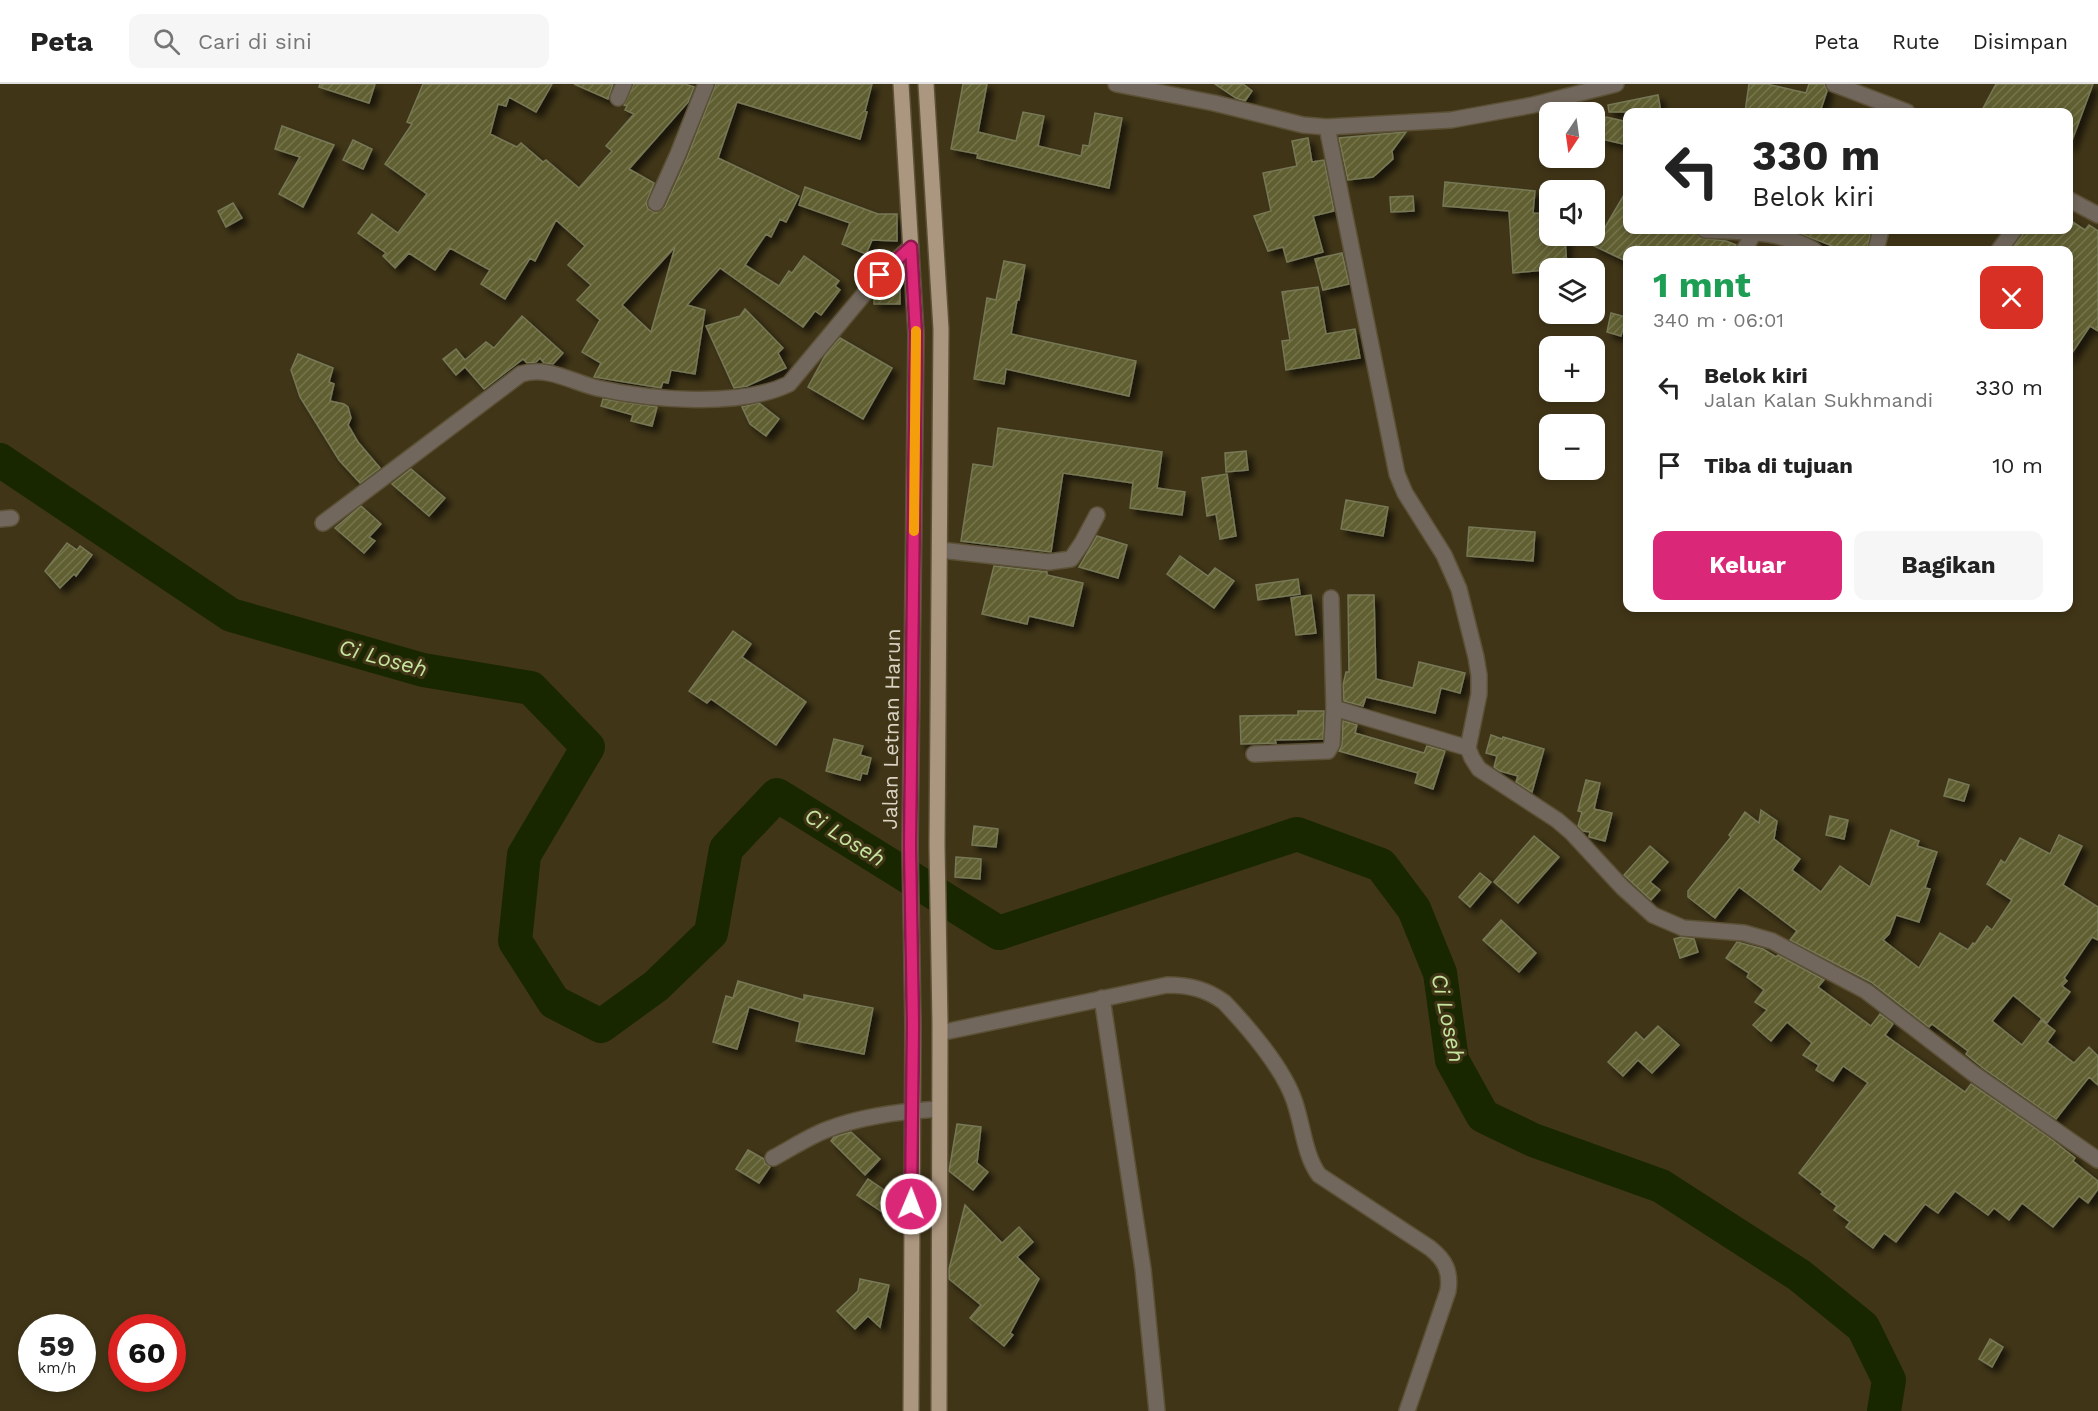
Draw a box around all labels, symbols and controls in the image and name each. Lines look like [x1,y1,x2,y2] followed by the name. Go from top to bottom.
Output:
[129,14,549,68] search box
[30,25,93,58] text: Peta
[150,25,183,58] icon: search
[198,29,312,54] text: Cari di sini
[1814,29,1859,54] text: Peta
[1892,29,1940,54] text: Rute
[1973,29,2068,54] text: Disimpan
[1539,102,1605,168] north arrow
[1539,102,1605,480] map controls
[1752,131,1880,180] text: 330 m
[1653,132,1731,210] icon: left
[1539,180,1605,246] button: sound
[1752,181,1874,213] text: Belok kiri
[854,249,905,300] pin
[863,258,896,291] icon: arrive
[1539,258,1605,324] button: layers
[1653,264,1751,306] text: 1 mnt
[1980,266,2043,329] button: close
[1653,308,1784,332] text: 340 m · 06:01
[1539,336,1605,402] button: +
[1704,363,1808,388] text: Belok kiri
[1653,371,1686,404] icon: left
[1975,375,2043,400] text: 330 m
[1704,388,1933,412] text: Jalan Kalan Sukhmandi
[1539,414,1605,480] button: −
[1653,449,1686,482] icon: arrive
[1704,453,1853,478] text: Tiba di tujuan
[1992,453,2043,478] text: 10 m
[1653,531,1842,600] button: Keluar
[1854,531,2043,600] button: Bagikan
[877,628,905,830] street label: Jalan Letnan Harun
[336,634,430,682] water label: Ci Loseh
[800,802,890,872] water label: Ci Loseh
[1426,971,1470,1065] water label: Ci Loseh
[879,1172,943,1236] position arrow
[108,1314,186,1392] speed limit sign: 60
[39,1328,75,1363] text: 59
[38,1359,76,1377] text: km/h

